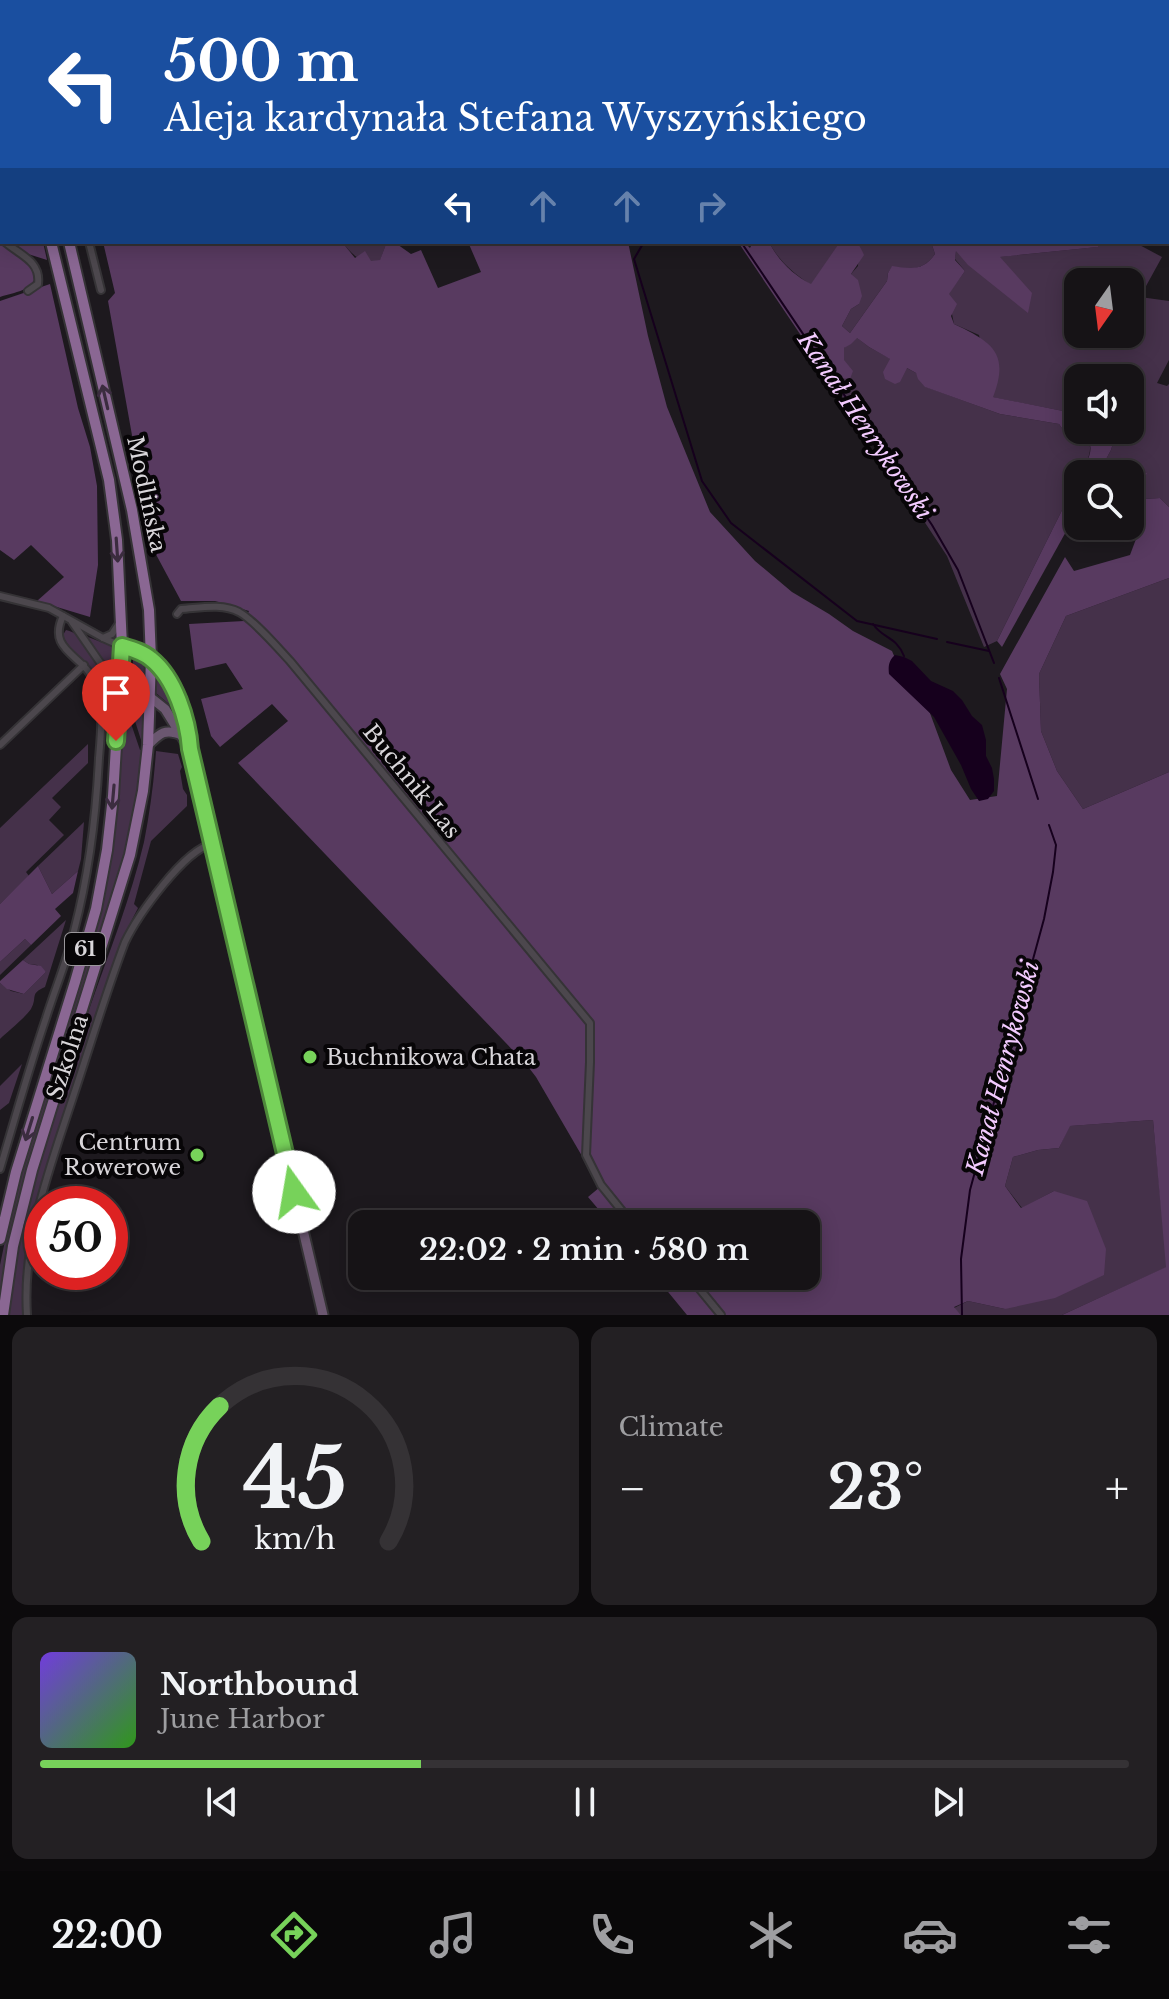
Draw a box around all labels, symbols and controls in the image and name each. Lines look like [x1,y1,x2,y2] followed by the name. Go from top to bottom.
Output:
[164,27,359,96] text: 500 m
[32,32,136,136] icon: left
[164,96,867,141] text: Aleja kardynała Stefana Wyszyńskiego
[437,184,481,228] icon: left
[521,184,565,228] icon: ahead
[605,184,649,228] icon: ahead
[689,184,733,228] icon: right
[1064,268,1144,348] north arrow
[1064,268,1144,540] map controls
[791,325,940,526] water label: Kanał Henrykowski
[1064,364,1144,444] button: sound
[97,384,112,410] one-way arrow
[121,434,172,555] street label: Modlińska
[1064,460,1144,540] button: search
[110,536,125,562] one-way arrow
[82,659,150,741] pin
[94,671,138,715] icon: arrive
[357,719,466,844] street label: Buchnik Las
[105,783,120,809] one-way arrow
[65,933,105,965] road number: 61
[960,957,1045,1179] water label: Kanał Henrykowski
[41,1010,94,1103] street label: Szkolna
[326,1044,537,1071] place label: Buchnikowa Chata
[301,1048,319,1066] marker: Buchnikowa Chata
[21,1116,36,1142] one-way arrow
[64,1129,181,1181] place label: Centrum Rowerowe
[188,1146,206,1164] marker: Centrum Rowerowe
[252,1150,336,1234] position arrow
[24,1186,128,1290] speed limit sign: 50
[419,1231,749,1268] text: 22:02 · 2 min · 580 m
[619,1411,724,1443] text: Climate
[243,1427,348,1530] text: 45
[827,1451,924,1525] text: 23°
[619,1461,646,1516] text: −
[1105,1461,1129,1516] text: +
[255,1521,336,1557] text: km/h
[160,1666,359,1703] text: Northbound
[160,1703,325,1735] text: June Harbor
[200,1780,244,1824] icon: previous
[563,1780,607,1824] icon: pause
[926,1780,970,1824] icon: next
[266,1907,322,1963] icon: directions
[425,1907,481,1963] icon: music
[584,1907,640,1963] icon: phone
[743,1907,799,1963] icon: climate
[902,1907,958,1963] icon: car
[1061,1907,1117,1963] icon: filters
[52,1913,163,1958] text: 22:00

